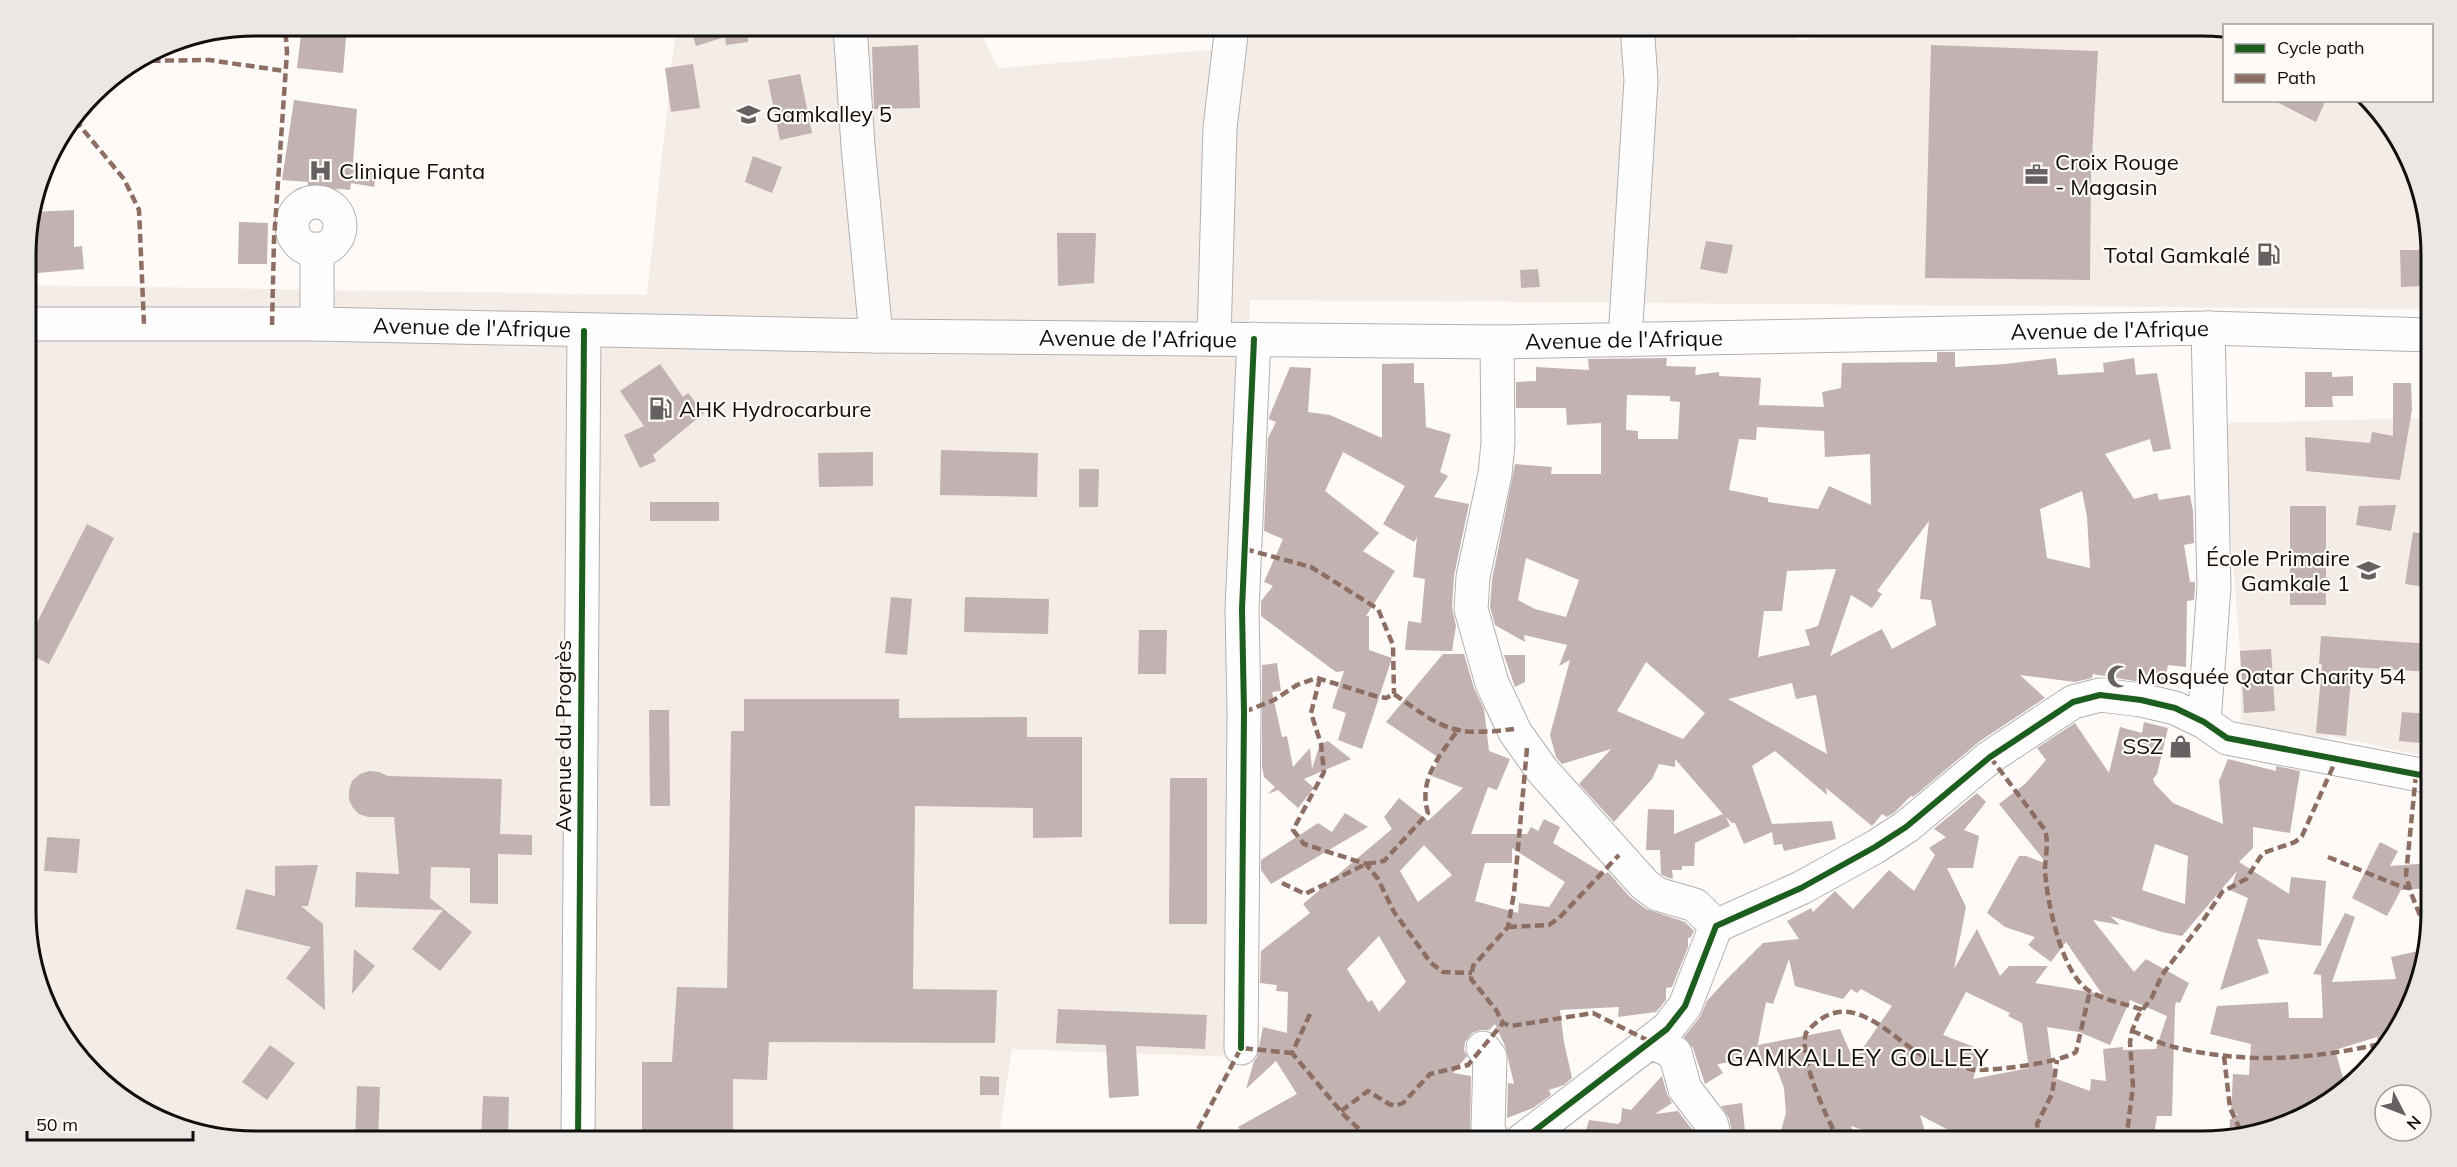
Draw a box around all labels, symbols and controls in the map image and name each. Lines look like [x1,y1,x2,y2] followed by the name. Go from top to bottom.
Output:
[2223,24,2433,102] legend
[2277,36,2364,59] text: Cycle path
[2277,66,2316,89] text: Path
[766,100,892,128] place label: Gamkalley 5
[735,101,761,127] school or university icon: Gamkalley 5
[2055,148,2179,201] place label: Croix Rouge - Magasin
[339,157,485,185] place label: Clinique Fanta
[308,158,334,184] hospital icon: Clinique Fanta
[2024,162,2050,188] office icon: Croix Rouge - Magasin
[2104,241,2250,269] place label: Total Gamkalé
[2255,242,2281,268] fuel station icon: Total Gamkalé
[373,311,571,343] street label: Avenue de l'Afrique
[2010,314,2209,346] street label: Avenue de l'Afrique
[1039,324,1237,353] street label: Avenue de l'Afrique
[1525,324,1723,355] street label: Avenue de l'Afrique
[679,395,871,423] place label: AHK Hydrocarbure
[648,396,674,422] fuel station icon: AHK Hydrocarbure
[2206,544,2350,597] place label: École Primaire Gamkale 1
[2355,558,2381,584] school or university icon: École Primaire Gamkale 1
[549,640,577,832] street label: Avenue du Progrès
[2137,662,2406,690] place label: Mosquée Qatar Charity 54
[2106,663,2132,689] mosque icon: Mosquée Qatar Charity 54
[2123,732,2163,760] place label: SSZ
[2168,733,2194,759] shop icon: SSZ
[1726,1042,1990,1072] district label: GAMKALLEY GOLLEY
[2373,1083,2433,1143] north arrow
[27,1104,194,1142] scale bar
[2403,1112,2426,1134] text: N
[36,1113,78,1136] text: 50 m

